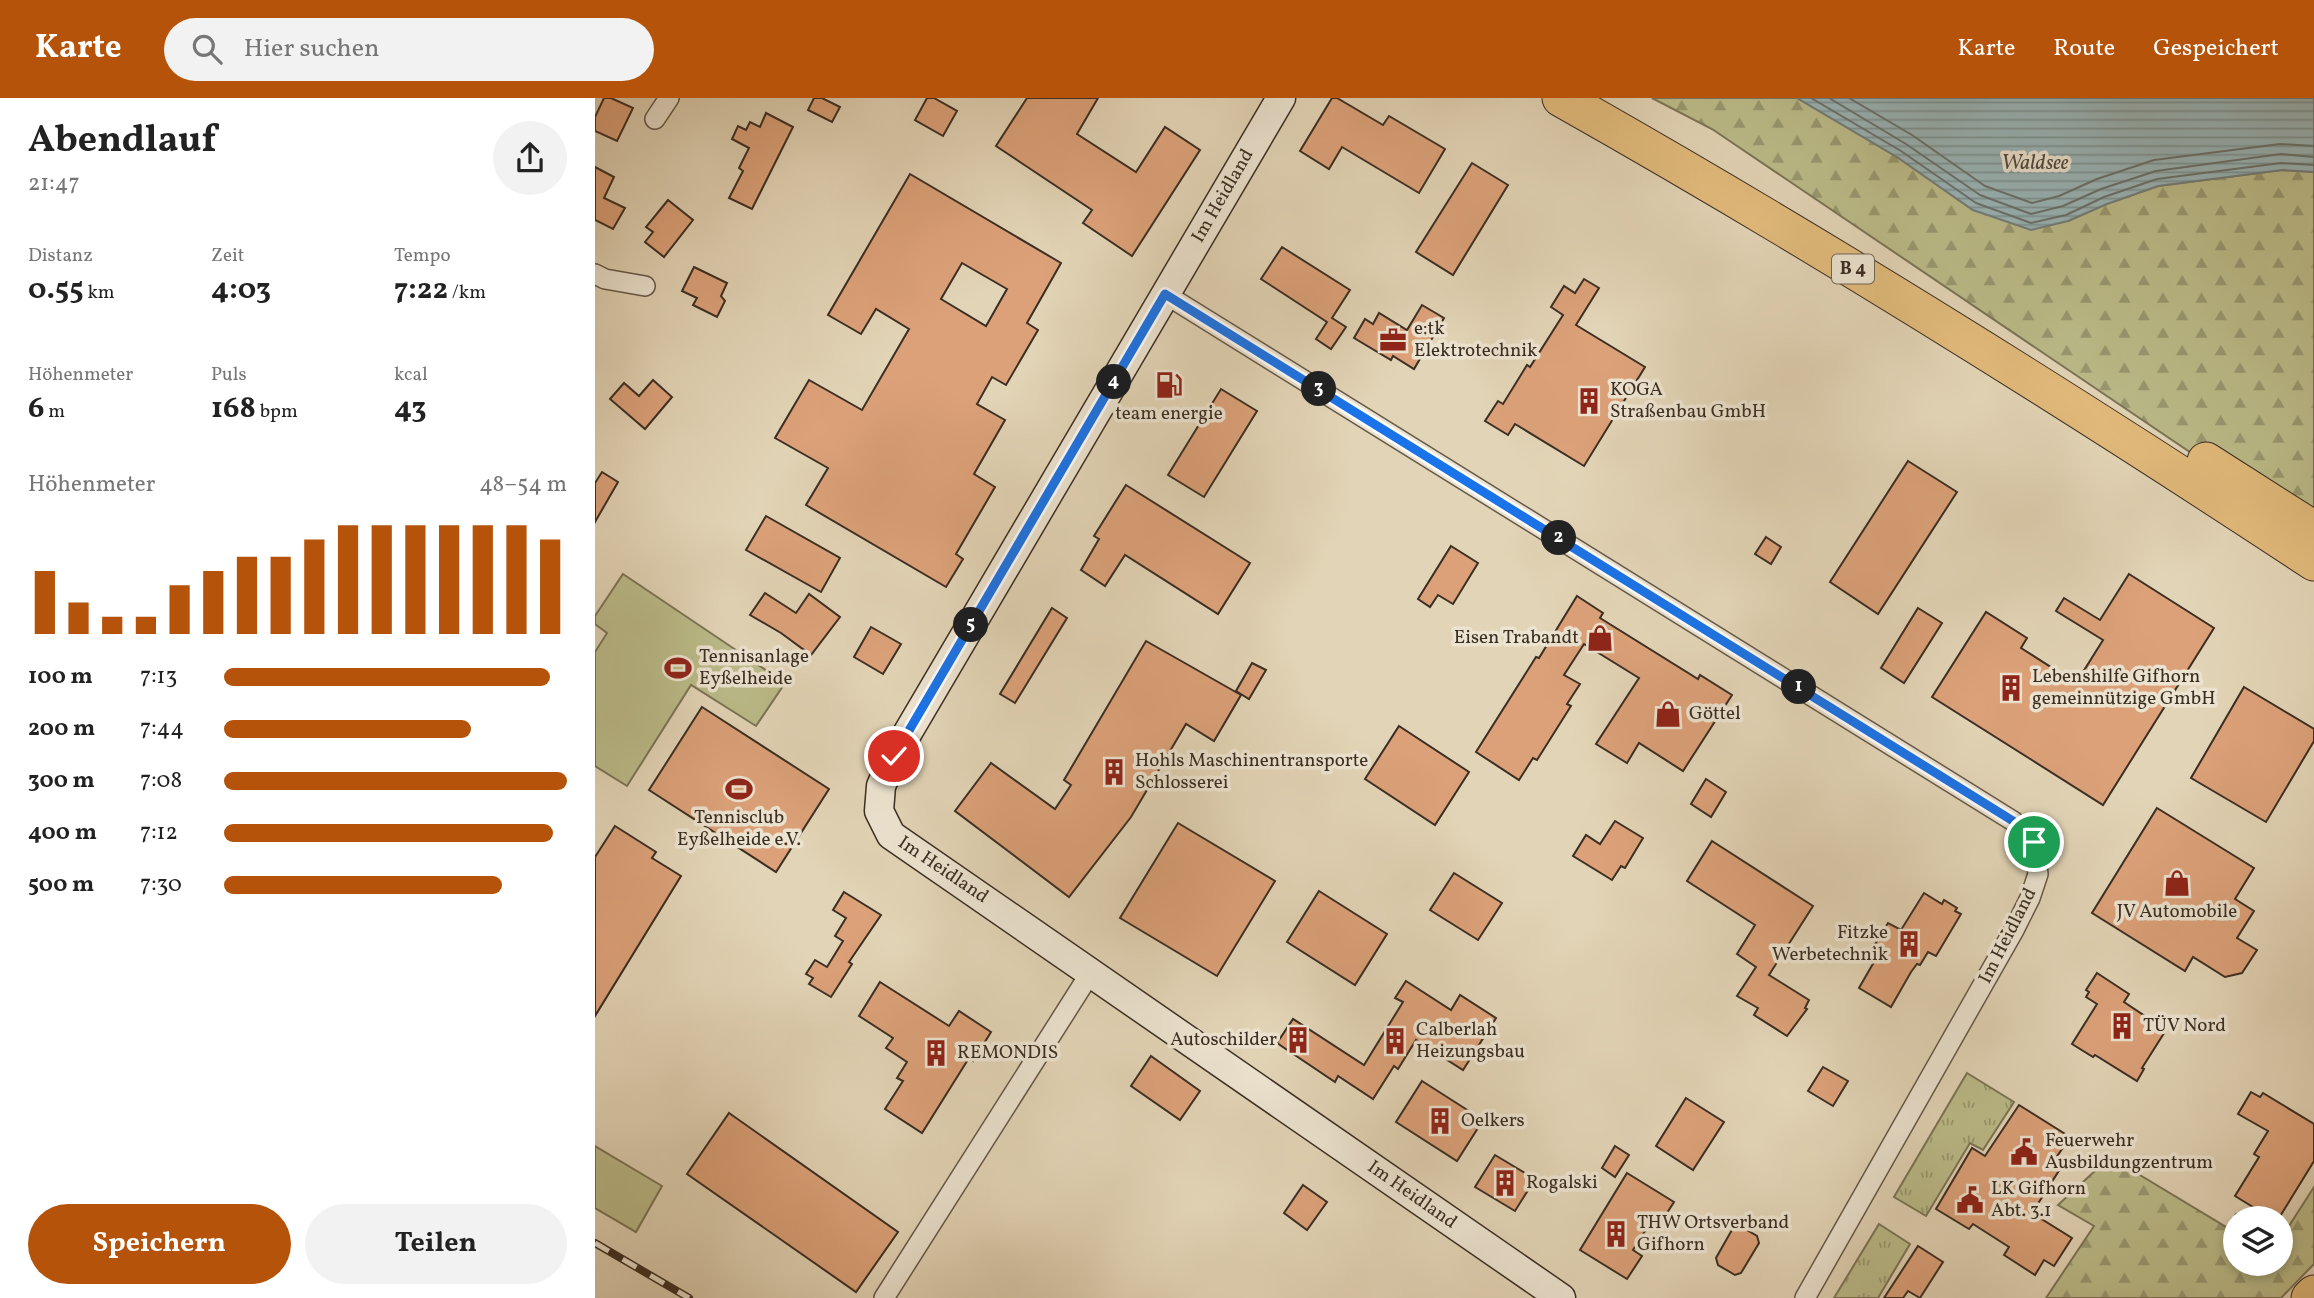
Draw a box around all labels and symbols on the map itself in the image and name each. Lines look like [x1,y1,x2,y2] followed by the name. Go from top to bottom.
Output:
[1186,144,1260,248] street label: Im Heidland
[2002,149,2069,178] water label: Waldsee
[1832,254,1874,284] road number: B 4
[1414,316,1537,364] place label: e:tk Elektrotechnik
[1378,325,1408,355] office icon: e:tk Elektrotechnik
[1097,364,1131,400] pin: 4
[1154,370,1184,400] fuel station icon: team energie
[1301,372,1337,406] pin: 3
[1610,377,1766,425] place label: KOGA Straßenbau GmbH
[1574,386,1604,416] building icon: KOGA Straßenbau GmbH
[1115,401,1223,427] place label: team energie
[1541,520,1577,556] pin: 2
[953,608,989,642] pin: 5
[1585,623,1615,653] shop icon: Eisen Trabandt
[1454,625,1579,651] place label: Eisen Trabandt
[699,644,809,692] place label: Tennisanlage Eyßelheide
[663,653,693,683] sports icon: Tennisanlage Eyßelheide
[2032,664,2215,712] place label: Lebenshilfe Gifhorn gemeinnützige GmbH
[1781,670,1817,704] pin: 1
[1996,673,2026,703] building icon: Lebenshilfe Gifhorn gemeinnützige GmbH
[1653,699,1683,729] shop icon: Göttel
[1689,701,1741,727] place label: Göttel
[864,726,924,786] pin
[1135,748,1368,796] place label: Hohls Maschinentransporte Schlosserei
[1099,757,1129,787] building icon: Hohls Maschinentransporte Schlosserei
[724,774,754,804] sports icon: Tennisclub Eyßelheide e.V.
[677,805,801,853] place label: Tennisclub Eyßelheide e.V.
[2004,812,2064,872] pin
[892,830,994,910] street label: Im Heidland
[2162,868,2192,898] shop icon: JV Automobile
[1973,884,2043,988] street label: Im Heidland
[2117,899,2237,925] place label: JV Automobile
[1772,920,1888,968] place label: Fitzke Werbetechnik
[1894,929,1924,959] building icon: Fitzke Werbetechnik
[2107,1011,2137,1041] building icon: TÜV Nord
[2143,1013,2226,1039] place label: TÜV Nord
[1416,1017,1525,1065] place label: Calberlah Heizungsbau
[1283,1025,1313,1055] building icon: Autoschilder
[1380,1026,1410,1056] building icon: Calberlah Heizungsbau
[1170,1027,1277,1053] place label: Autoschilder
[921,1038,951,1068] building icon: REMONDIS
[957,1040,1058,1066] place label: REMONDIS
[1425,1106,1455,1136] building icon: Oelkers
[1461,1108,1525,1134] place label: Oelkers
[2045,1128,2213,1176] place label: Feuerwehr Ausbildungzentrum
[2009,1137,2039,1167] public building icon: Feuerwehr Ausbildungzentrum
[1362,1154,1462,1236] street label: Im Heidland
[1490,1168,1520,1198] building icon: Rogalski
[1526,1170,1598,1196] place label: Rogalski
[1991,1176,2086,1224] place label: LK Gifhorn Abt. 3.1
[1955,1185,1985,1215] public building icon: LK Gifhorn Abt. 3.1
[1637,1210,1789,1258] place label: THW Ortsverband Gifhorn
[1601,1219,1631,1249] building icon: THW Ortsverband Gifhorn

